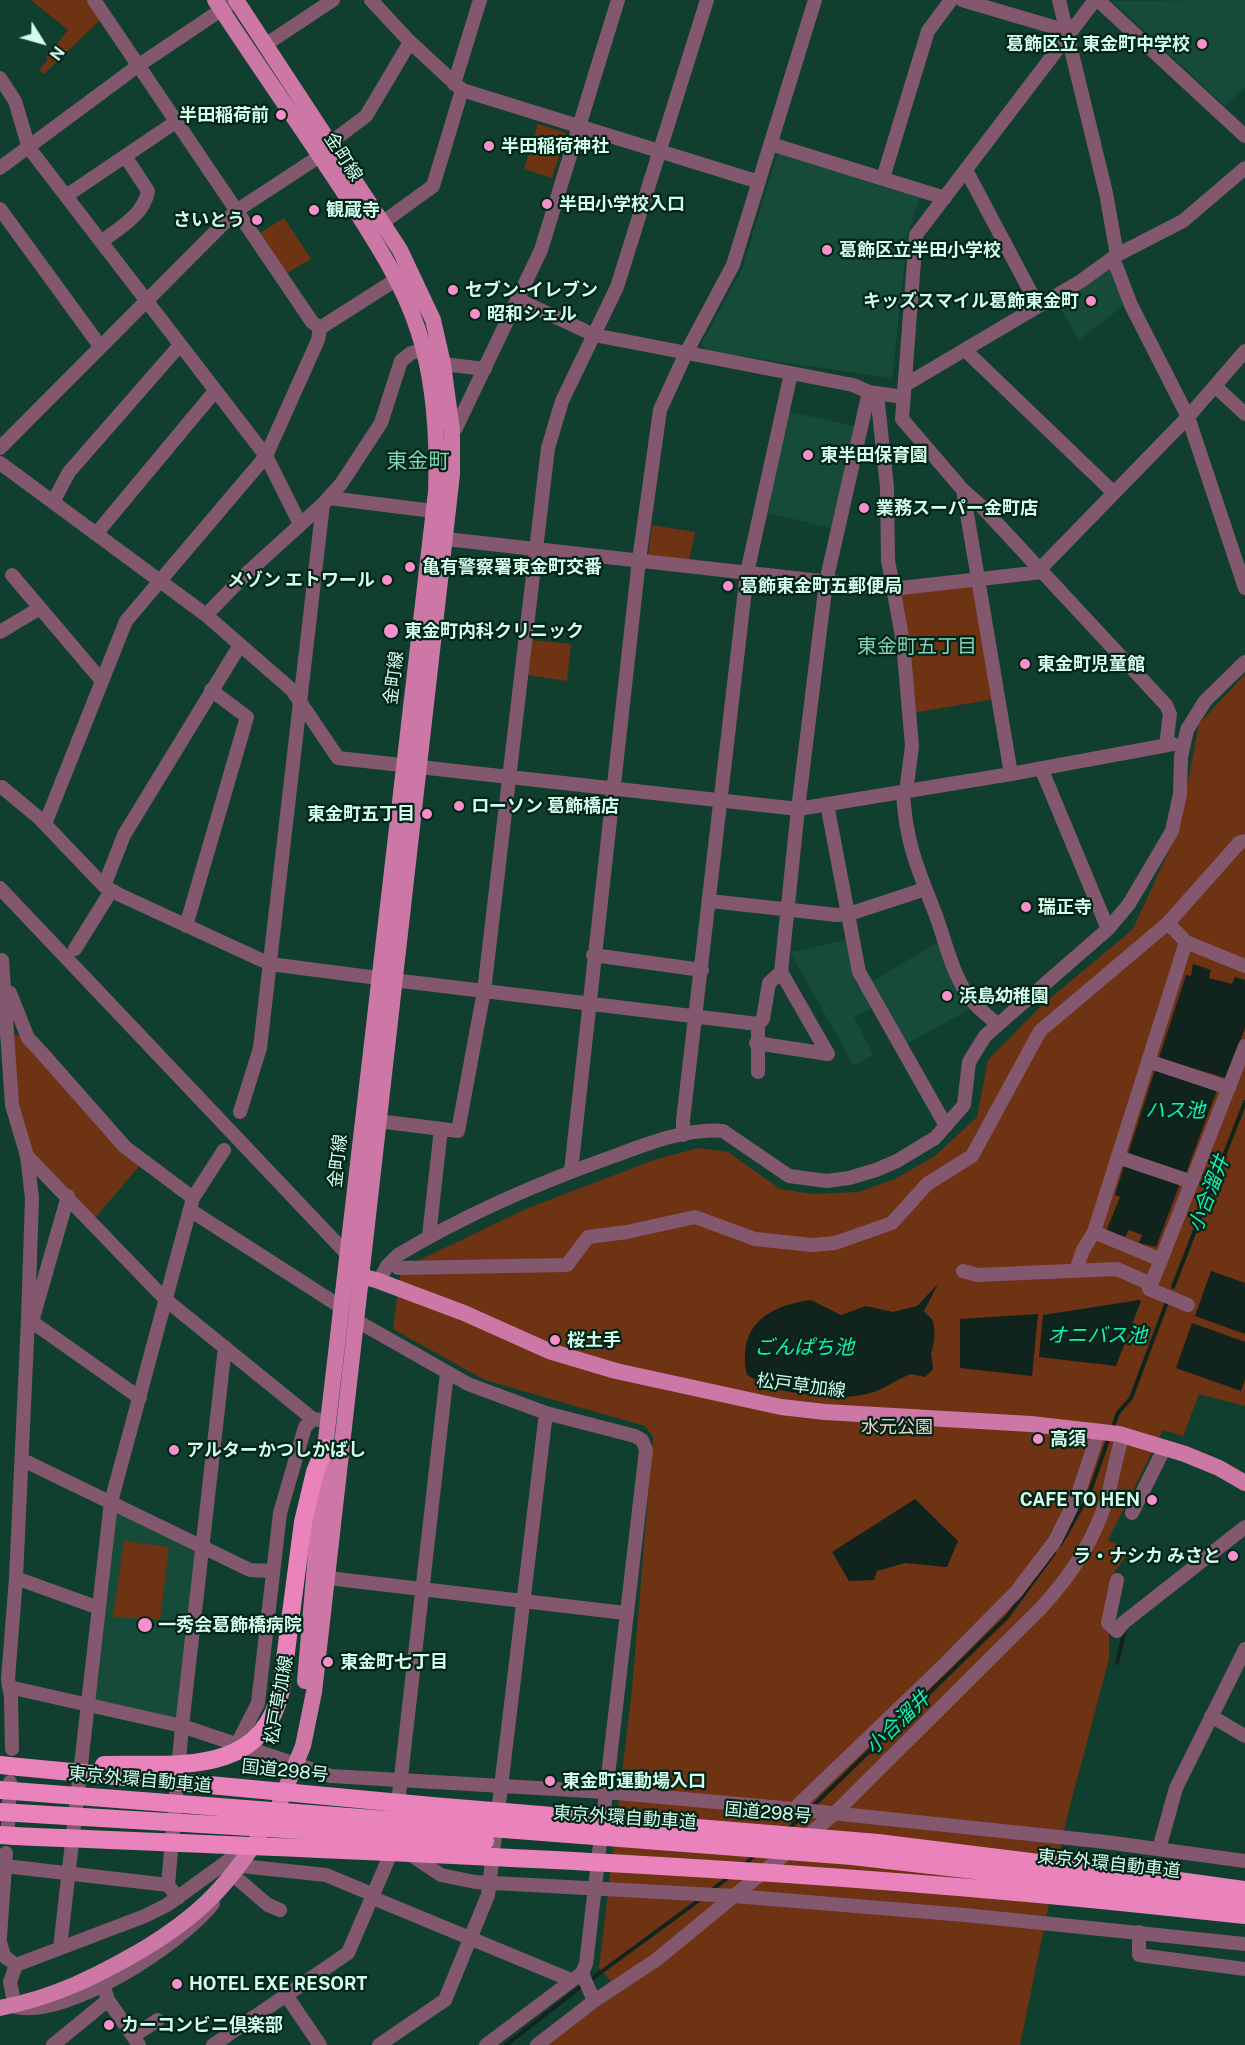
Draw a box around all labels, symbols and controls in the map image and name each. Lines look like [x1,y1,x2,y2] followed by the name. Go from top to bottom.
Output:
[12,12,72,72] north arrow
[1006,33,1190,55] place label: 葛飾区立 東金町中学校
[1195,37,1209,51] marker: 葛飾区立 東金町中学校
[45,42,68,64] text: N
[179,104,269,126] place label: 半田稲荷前
[274,108,288,122] marker: 半田稲荷前
[319,128,367,186] street label: 金町線
[501,135,609,157] place label: 半田稲荷神社
[482,139,496,153] marker: 半田稲荷神社
[559,193,685,215] place label: 半田小学校入口
[540,197,554,211] marker: 半田小学校入口
[326,199,380,221] place label: 観蔵寺
[307,203,321,217] marker: 観蔵寺
[173,209,245,231] place label: さいとう
[250,213,264,227] marker: さいとう
[839,239,1001,261] place label: 葛飾区立半田小学校
[820,243,834,257] marker: 葛飾区立半田小学校
[465,279,598,301] place label: セブン-イレブン
[446,283,460,297] marker: セブン-イレブン
[863,290,1079,312] place label: キッズスマイル葛飾東金町
[1084,294,1098,308] marker: キッズスマイル葛飾東金町
[487,303,577,325] place label: 昭和シェル
[468,307,482,321] marker: 昭和シェル
[820,444,928,466] place label: 東半田保育園
[801,448,815,462] marker: 東半田保育園
[387,449,449,475] district label: 東金町
[876,497,1038,519] place label: 業務スーパー金町店
[857,501,871,515] marker: 業務スーパー金町店
[422,556,602,578] place label: 亀有警察署東金町交番
[403,560,417,574] marker: 亀有警察署東金町交番
[227,569,375,591] place label: メゾン エトワール
[380,573,394,587] marker: メゾン エトワール
[740,575,902,597] place label: 葛飾東金町五郵便局
[721,579,735,593] marker: 葛飾東金町五郵便局
[404,620,584,642] place label: 東金町内科クリニック
[382,622,400,640] marker: 東金町内科クリニック
[857,635,977,659] district label: 東金町五丁目
[380,650,408,706] street label: 金町線
[1037,653,1145,675] place label: 東金町児童館
[1018,657,1032,671] marker: 東金町児童館
[471,795,619,817] place label: ローソン 葛飾橋店
[452,799,466,813] marker: ローソン 葛飾橋店
[307,803,415,825] place label: 東金町五丁目
[420,807,434,821] marker: 東金町五丁目
[1038,896,1092,918] place label: 瑞正寺
[1019,900,1033,914] marker: 瑞正寺
[959,985,1049,1007] place label: 浜島幼稚園
[940,989,954,1003] marker: 浜島幼稚園
[1145,1099,1205,1123] water label: ハス池
[324,1133,352,1189] street label: 金町線
[1183,1152,1235,1236] water label: 小合溜井
[1047,1324,1147,1348] water label: オニバス池
[567,1329,621,1351] place label: 桜土手
[548,1333,562,1347] marker: 桜土手
[754,1336,854,1360] water label: ごんぱち池
[755,1370,847,1402] street label: 松戸草加線
[861,1416,933,1438] park label: 水元公園
[1050,1428,1086,1450] place label: 高須
[1031,1432,1045,1446] marker: 高須
[186,1439,366,1461] place label: アルターかつしかばし
[167,1443,181,1457] marker: アルターかつしかばし
[1020,1489,1140,1511] place label: CAFE TO HEN
[1145,1493,1159,1507] marker: CAFE TO HEN
[1073,1545,1221,1567] place label: ラ・ナシカ みさと
[1226,1549,1240,1563] marker: ラ・ナシカ みさと
[158,1614,302,1636] place label: 一秀会葛飾橋病院
[136,1616,154,1634] marker: 一秀会葛飾橋病院
[340,1651,448,1673] place label: 東金町七丁目
[261,1654,297,1746] street label: 松戸草加線
[321,1655,335,1669] marker: 東金町七丁目
[861,1687,935,1759] water label: 小合溜井
[240,1756,330,1786] street label: 国道298号
[67,1763,213,1797] street label: 東京外環自動車道
[562,1770,706,1792] place label: 東金町運動場入口
[543,1774,557,1788] marker: 東金町運動場入口
[723,1798,813,1828] street label: 国道298号
[552,1802,698,1834] street label: 東京外環自動車道
[1036,1846,1182,1882] street label: 東京外環自動車道
[189,1973,367,1995] place label: HOTEL EXE RESORT
[170,1977,184,1991] marker: HOTEL EXE RESORT
[121,2014,283,2036] place label: カーコンビニ倶楽部
[102,2018,116,2032] marker: カーコンビニ倶楽部

